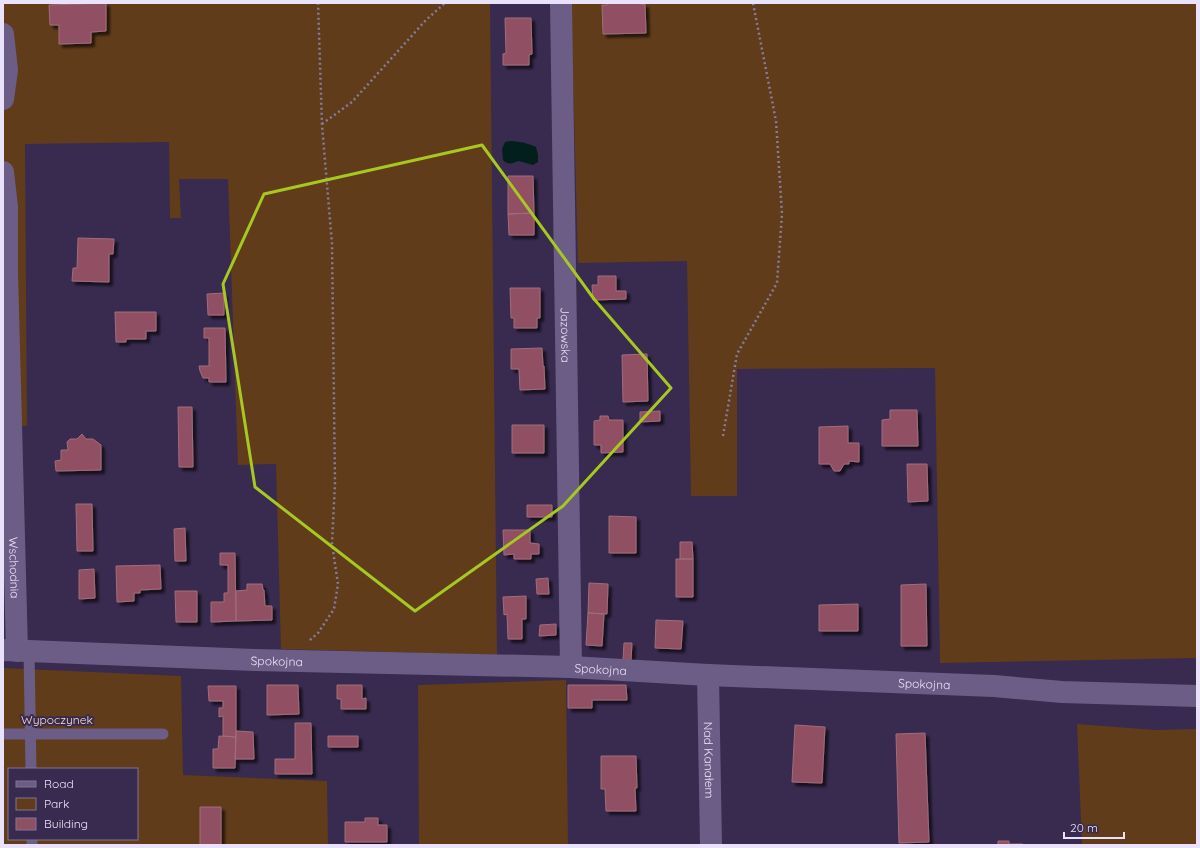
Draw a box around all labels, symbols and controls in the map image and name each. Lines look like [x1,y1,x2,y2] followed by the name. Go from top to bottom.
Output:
[558,307,574,363] street label: Jazowska
[6,537,23,599] street label: Wschodnia
[251,652,303,669] street label: Spokojna
[574,660,627,678] street label: Spokojna
[898,675,951,692] street label: Spokojna
[21,712,93,727] park label: Wypoczynek
[701,722,718,799] street label: Nad Kanałem
[8,768,138,840] legend
[44,776,74,791] text: Road
[44,796,69,811] text: Park
[1064,814,1124,840] scale bar
[44,816,88,831] text: Building
[1070,820,1098,835] text: 20 m

